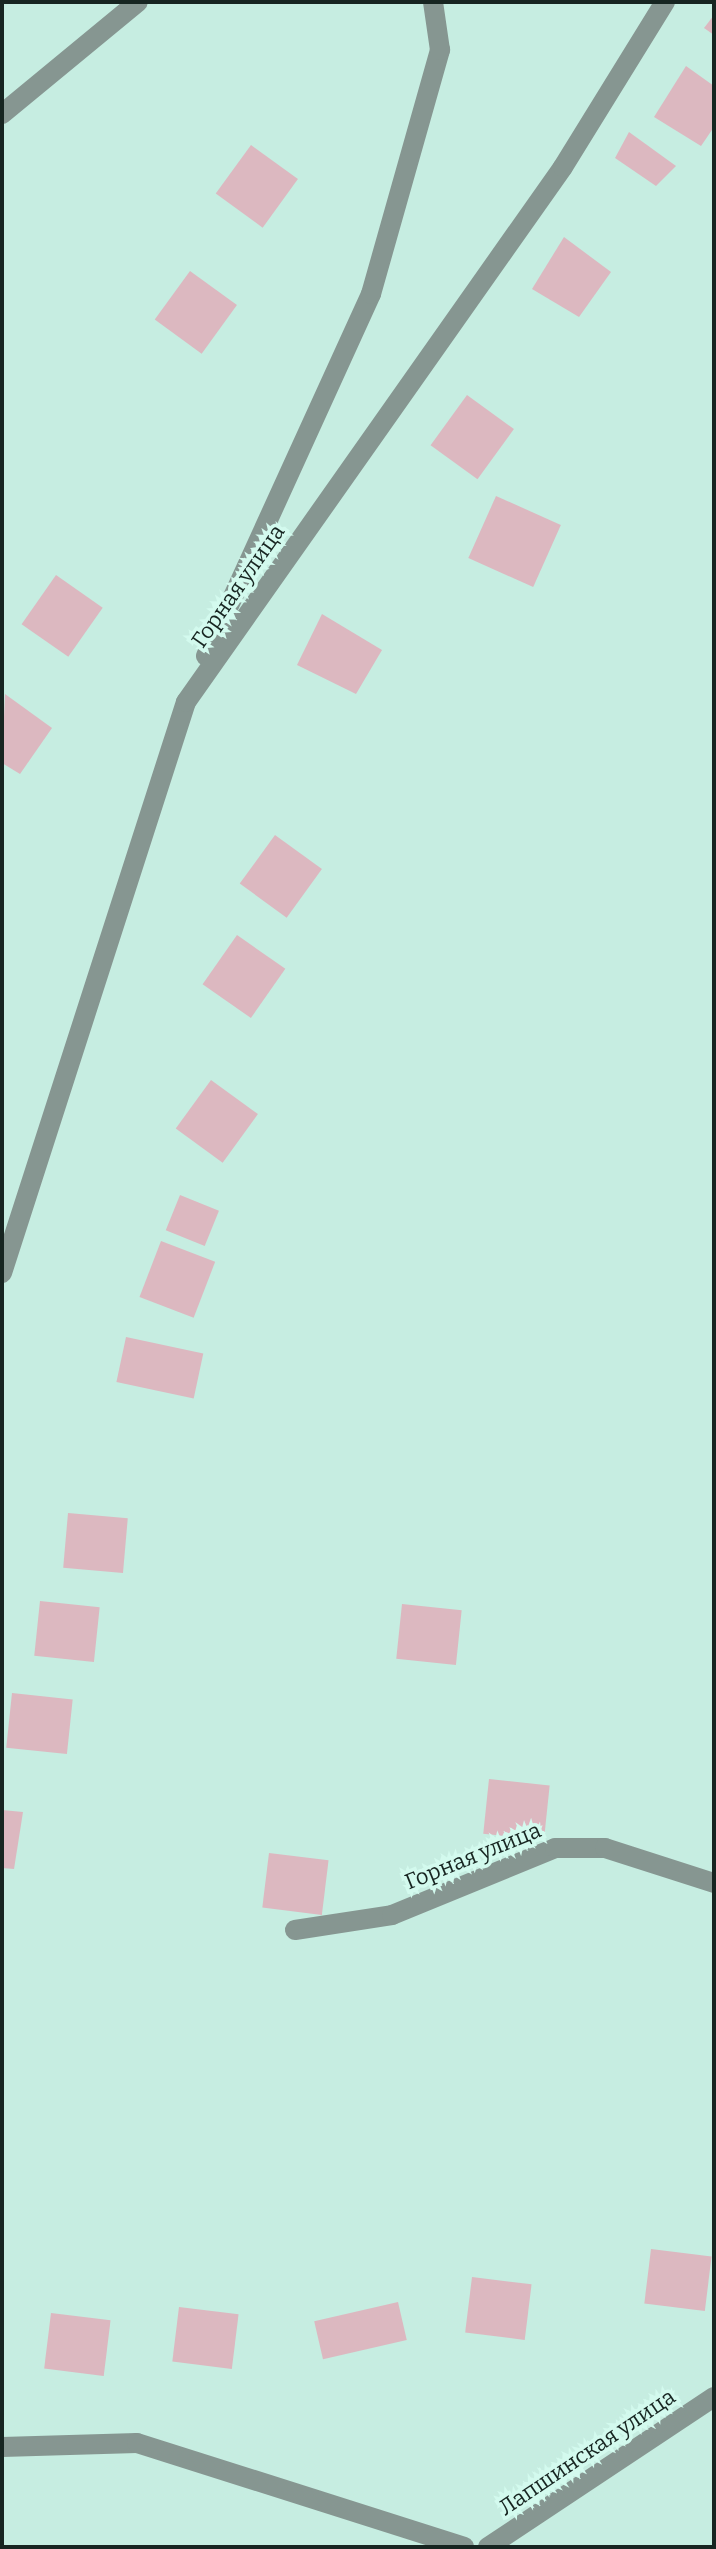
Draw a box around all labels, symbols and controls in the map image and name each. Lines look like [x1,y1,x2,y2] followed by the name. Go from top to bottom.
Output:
[186,519,290,653] street label: Горная улица
[401,1817,545,1895] street label: Горная улица
[494,2383,680,2521] street label: Лапшинская улица

